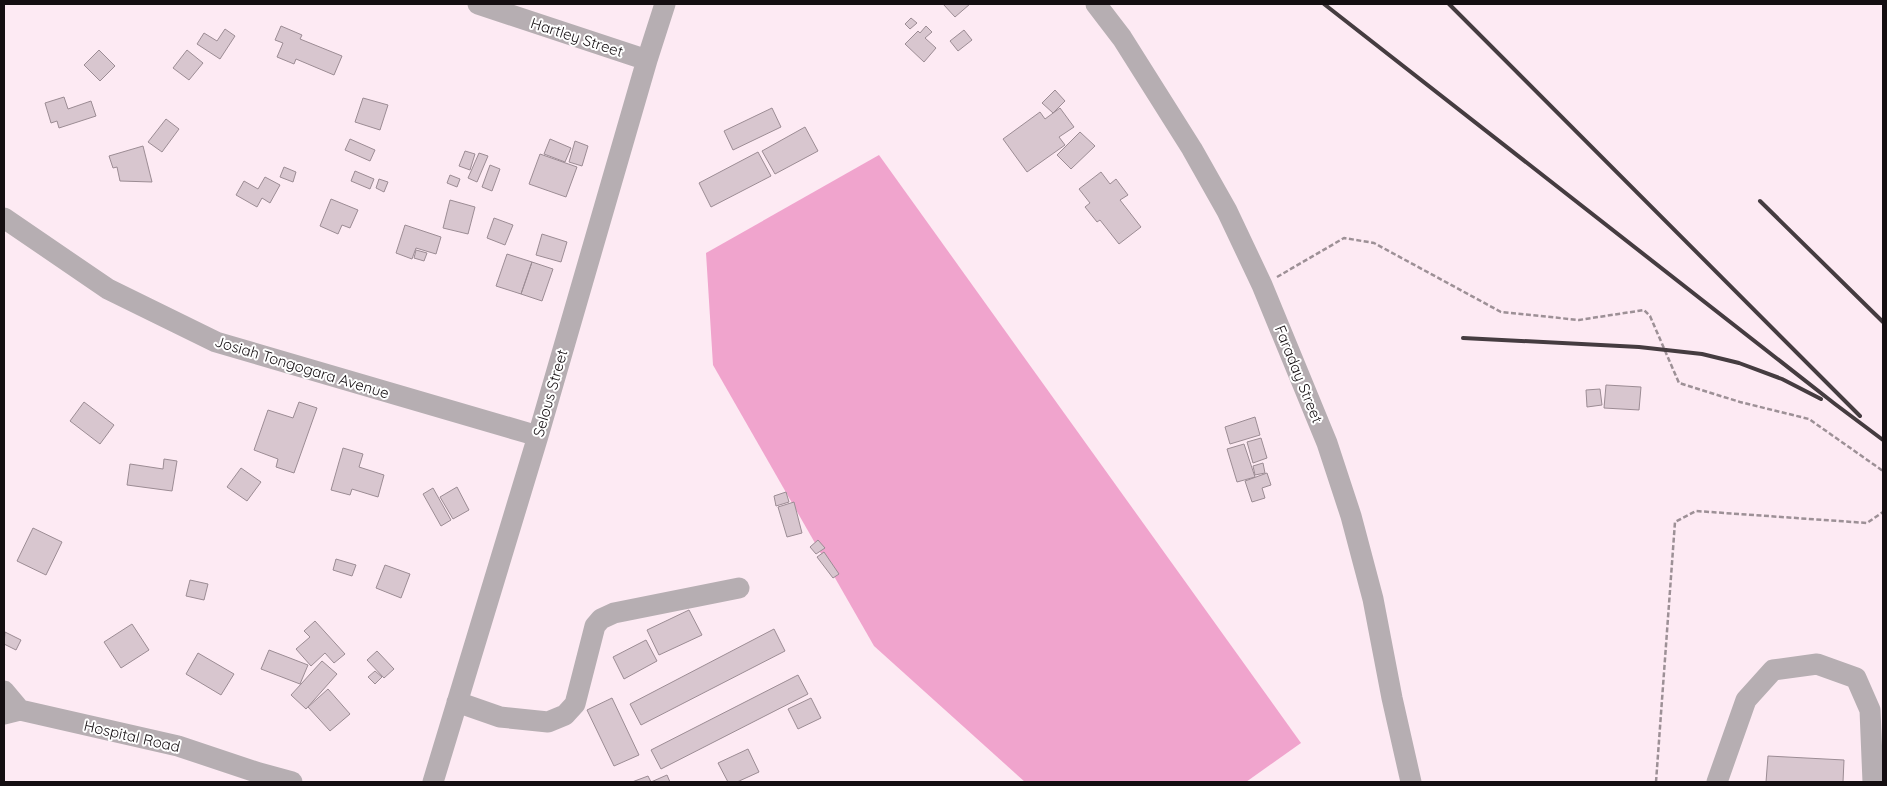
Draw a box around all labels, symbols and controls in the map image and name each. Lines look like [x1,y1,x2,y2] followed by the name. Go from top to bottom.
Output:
[528,13,626,61] street label: Hartley Street
[1271,322,1327,426] street label: Faraday Street
[213,331,391,403] street label: Josiah Tongogara Avenue
[528,347,572,439] street label: Selous Street
[82,716,182,756] street label: Hospital Road

